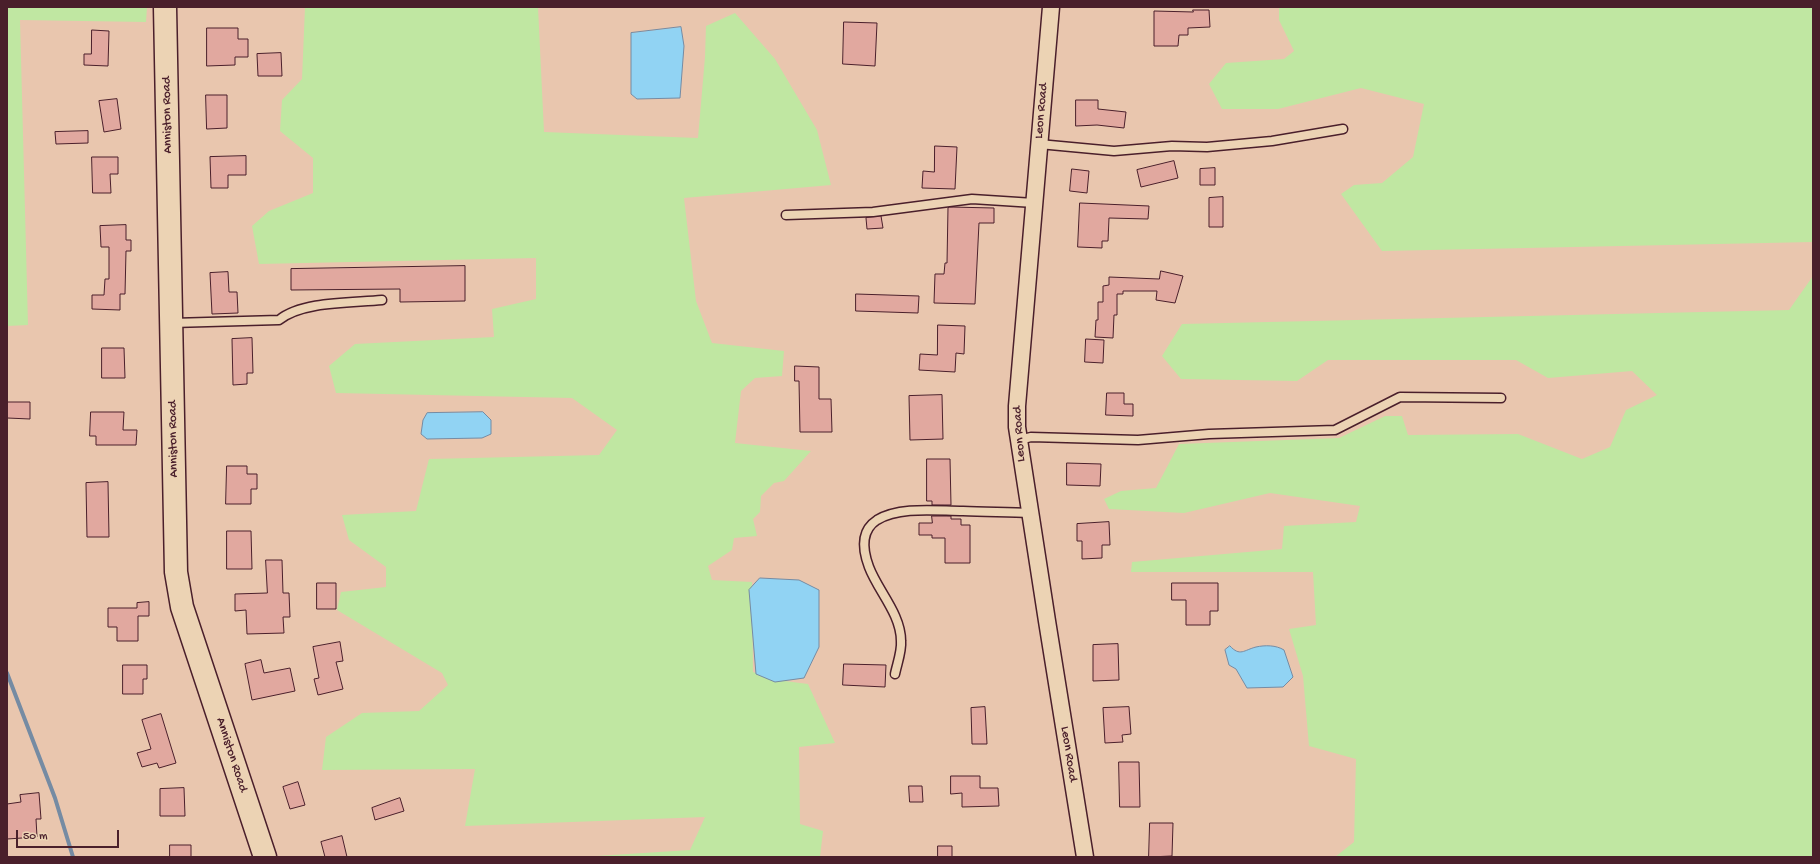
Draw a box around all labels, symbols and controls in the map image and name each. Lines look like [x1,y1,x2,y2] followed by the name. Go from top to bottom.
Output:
[160,76,176,154] street label: Anniston Road
[1032,82,1052,140] street label: Leon Road
[166,400,182,478] street label: Anniston Road
[1010,406,1030,462] street label: Leon Road
[212,716,250,794] street label: Anniston Road
[1056,725,1080,783] street label: Leon Road
[18,822,121,848] scale bar
[23,830,48,844] text: 50 m

